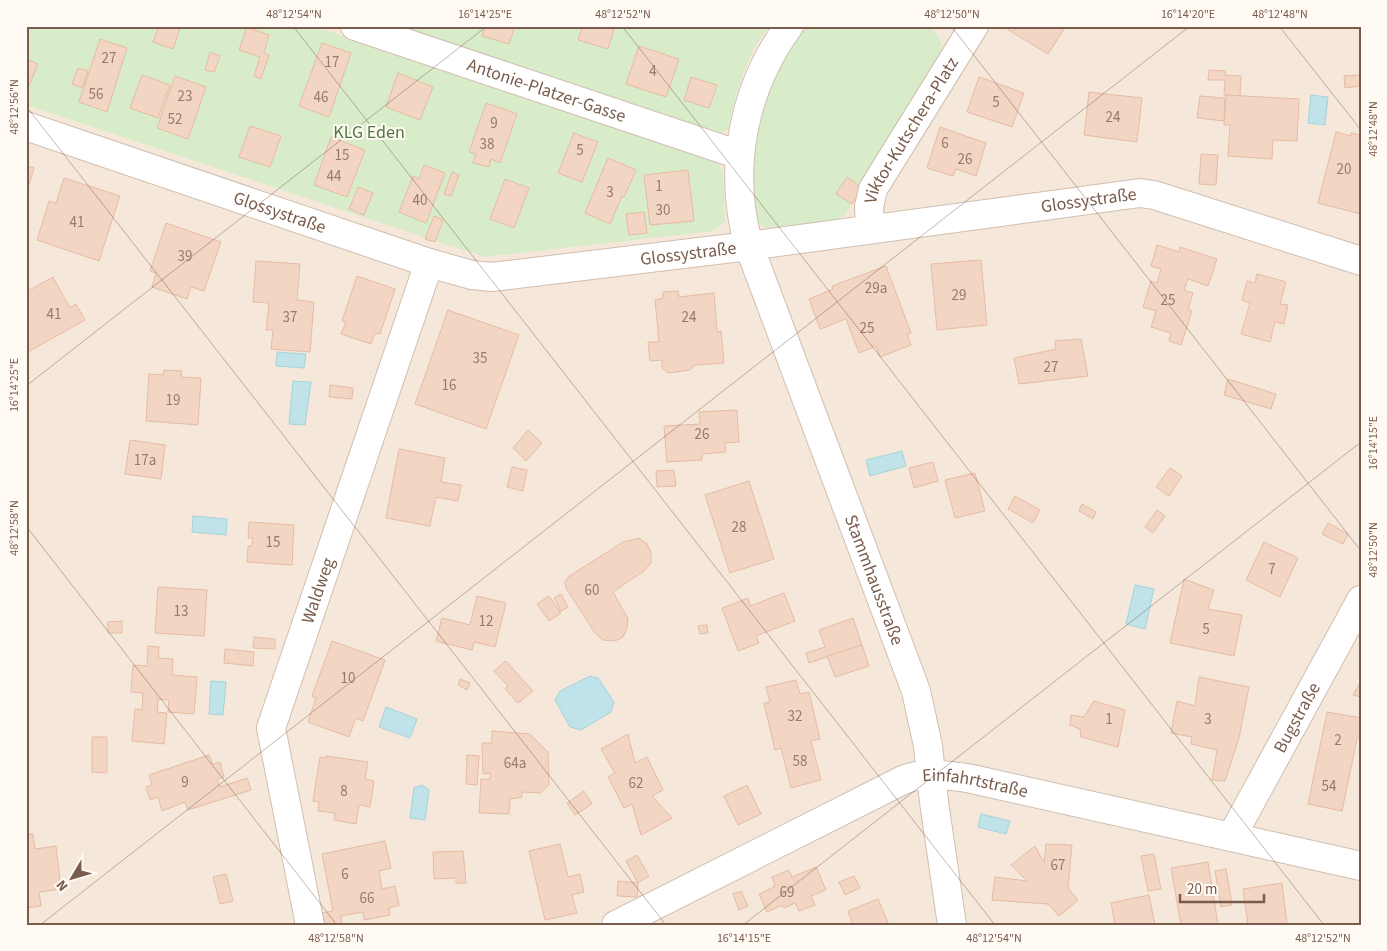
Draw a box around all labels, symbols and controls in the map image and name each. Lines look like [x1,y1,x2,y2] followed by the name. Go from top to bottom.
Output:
[266,6,322,23] text: 48°12'54"N
[458,6,512,23] text: 16°14'25"E
[595,6,651,23] text: 48°12'52"N
[924,6,980,23] text: 48°12'50"N
[1161,6,1215,23] text: 16°14'20"E
[1252,6,1308,23] text: 48°12'48"N
[102,48,116,69] house number: 27
[325,52,339,73] house number: 17
[464,52,629,128] street label: Antonie-Platzer-Gasse
[858,52,965,206] street label: Viktor-Kutschera-Platz
[649,61,657,82] house number: 4
[6,79,23,135] text: 48°12'56"N
[89,84,103,105] house number: 56
[178,86,192,107] house number: 23
[314,87,328,108] house number: 46
[992,92,1000,113] house number: 5
[1365,101,1382,157] text: 48°12'48"N
[1106,107,1121,128] house number: 24
[168,109,182,130] house number: 52
[490,113,498,134] house number: 9
[333,120,405,145] park label: KLG Eden
[941,133,949,154] house number: 6
[480,134,494,155] house number: 38
[576,140,584,161] house number: 5
[335,145,349,166] house number: 15
[958,149,972,170] house number: 26
[1337,159,1351,180] house number: 20
[327,166,342,187] house number: 44
[655,176,663,197] house number: 1
[1039,181,1138,219] street label: Glossystraße
[606,182,614,203] house number: 3
[230,185,329,240] street label: Glossystraße
[413,190,427,211] house number: 40
[656,200,670,221] house number: 30
[70,212,84,233] house number: 41
[639,235,738,272] street label: Glossystraße
[178,246,192,267] house number: 39
[865,278,887,299] house number: 29a
[952,285,966,306] house number: 29
[1161,290,1175,311] house number: 25
[47,304,61,325] house number: 41
[283,307,297,328] house number: 37
[682,307,697,328] house number: 24
[860,318,874,339] house number: 25
[473,348,487,369] house number: 35
[1044,357,1058,378] house number: 27
[6,358,23,412] text: 16°14'25"E
[442,375,456,396] house number: 16
[166,390,180,411] house number: 19
[1365,416,1382,470] text: 16°14'15"E
[695,424,709,445] house number: 26
[134,450,156,471] house number: 17a
[6,500,23,556] text: 48°12'58"N
[838,511,910,649] street label: Stammhausstraße
[732,517,746,538] house number: 28
[1365,522,1382,578] text: 48°12'50"N
[266,532,280,553] house number: 15
[295,554,341,627] street label: Waldweg
[1268,559,1276,580] house number: 7
[585,580,599,601] house number: 60
[174,601,188,622] house number: 13
[479,611,493,632] house number: 12
[1202,619,1210,640] house number: 5
[341,668,355,689] house number: 10
[1267,678,1326,757] street label: Bugstraße
[788,706,802,727] house number: 32
[1105,709,1113,730] house number: 1
[1204,709,1212,730] house number: 3
[1334,730,1342,751] house number: 2
[793,751,807,772] house number: 58
[504,753,526,774] house number: 64a
[921,762,1031,804] street label: Einfahrtstraße
[181,772,189,793] house number: 9
[629,773,643,794] house number: 62
[1322,776,1337,797] house number: 54
[340,781,348,802] house number: 8
[48,854,98,904] north arrow
[1051,855,1065,876] house number: 67
[341,864,349,885] house number: 6
[1180,871,1263,903] scale bar
[52,876,73,895] text: N
[1187,879,1217,900] text: 20 m
[780,882,794,903] house number: 69
[360,888,374,909] house number: 66
[308,930,364,947] text: 48°12'58"N
[717,930,771,947] text: 16°14'15"E
[966,930,1022,947] text: 48°12'54"N
[1295,930,1351,947] text: 48°12'52"N

